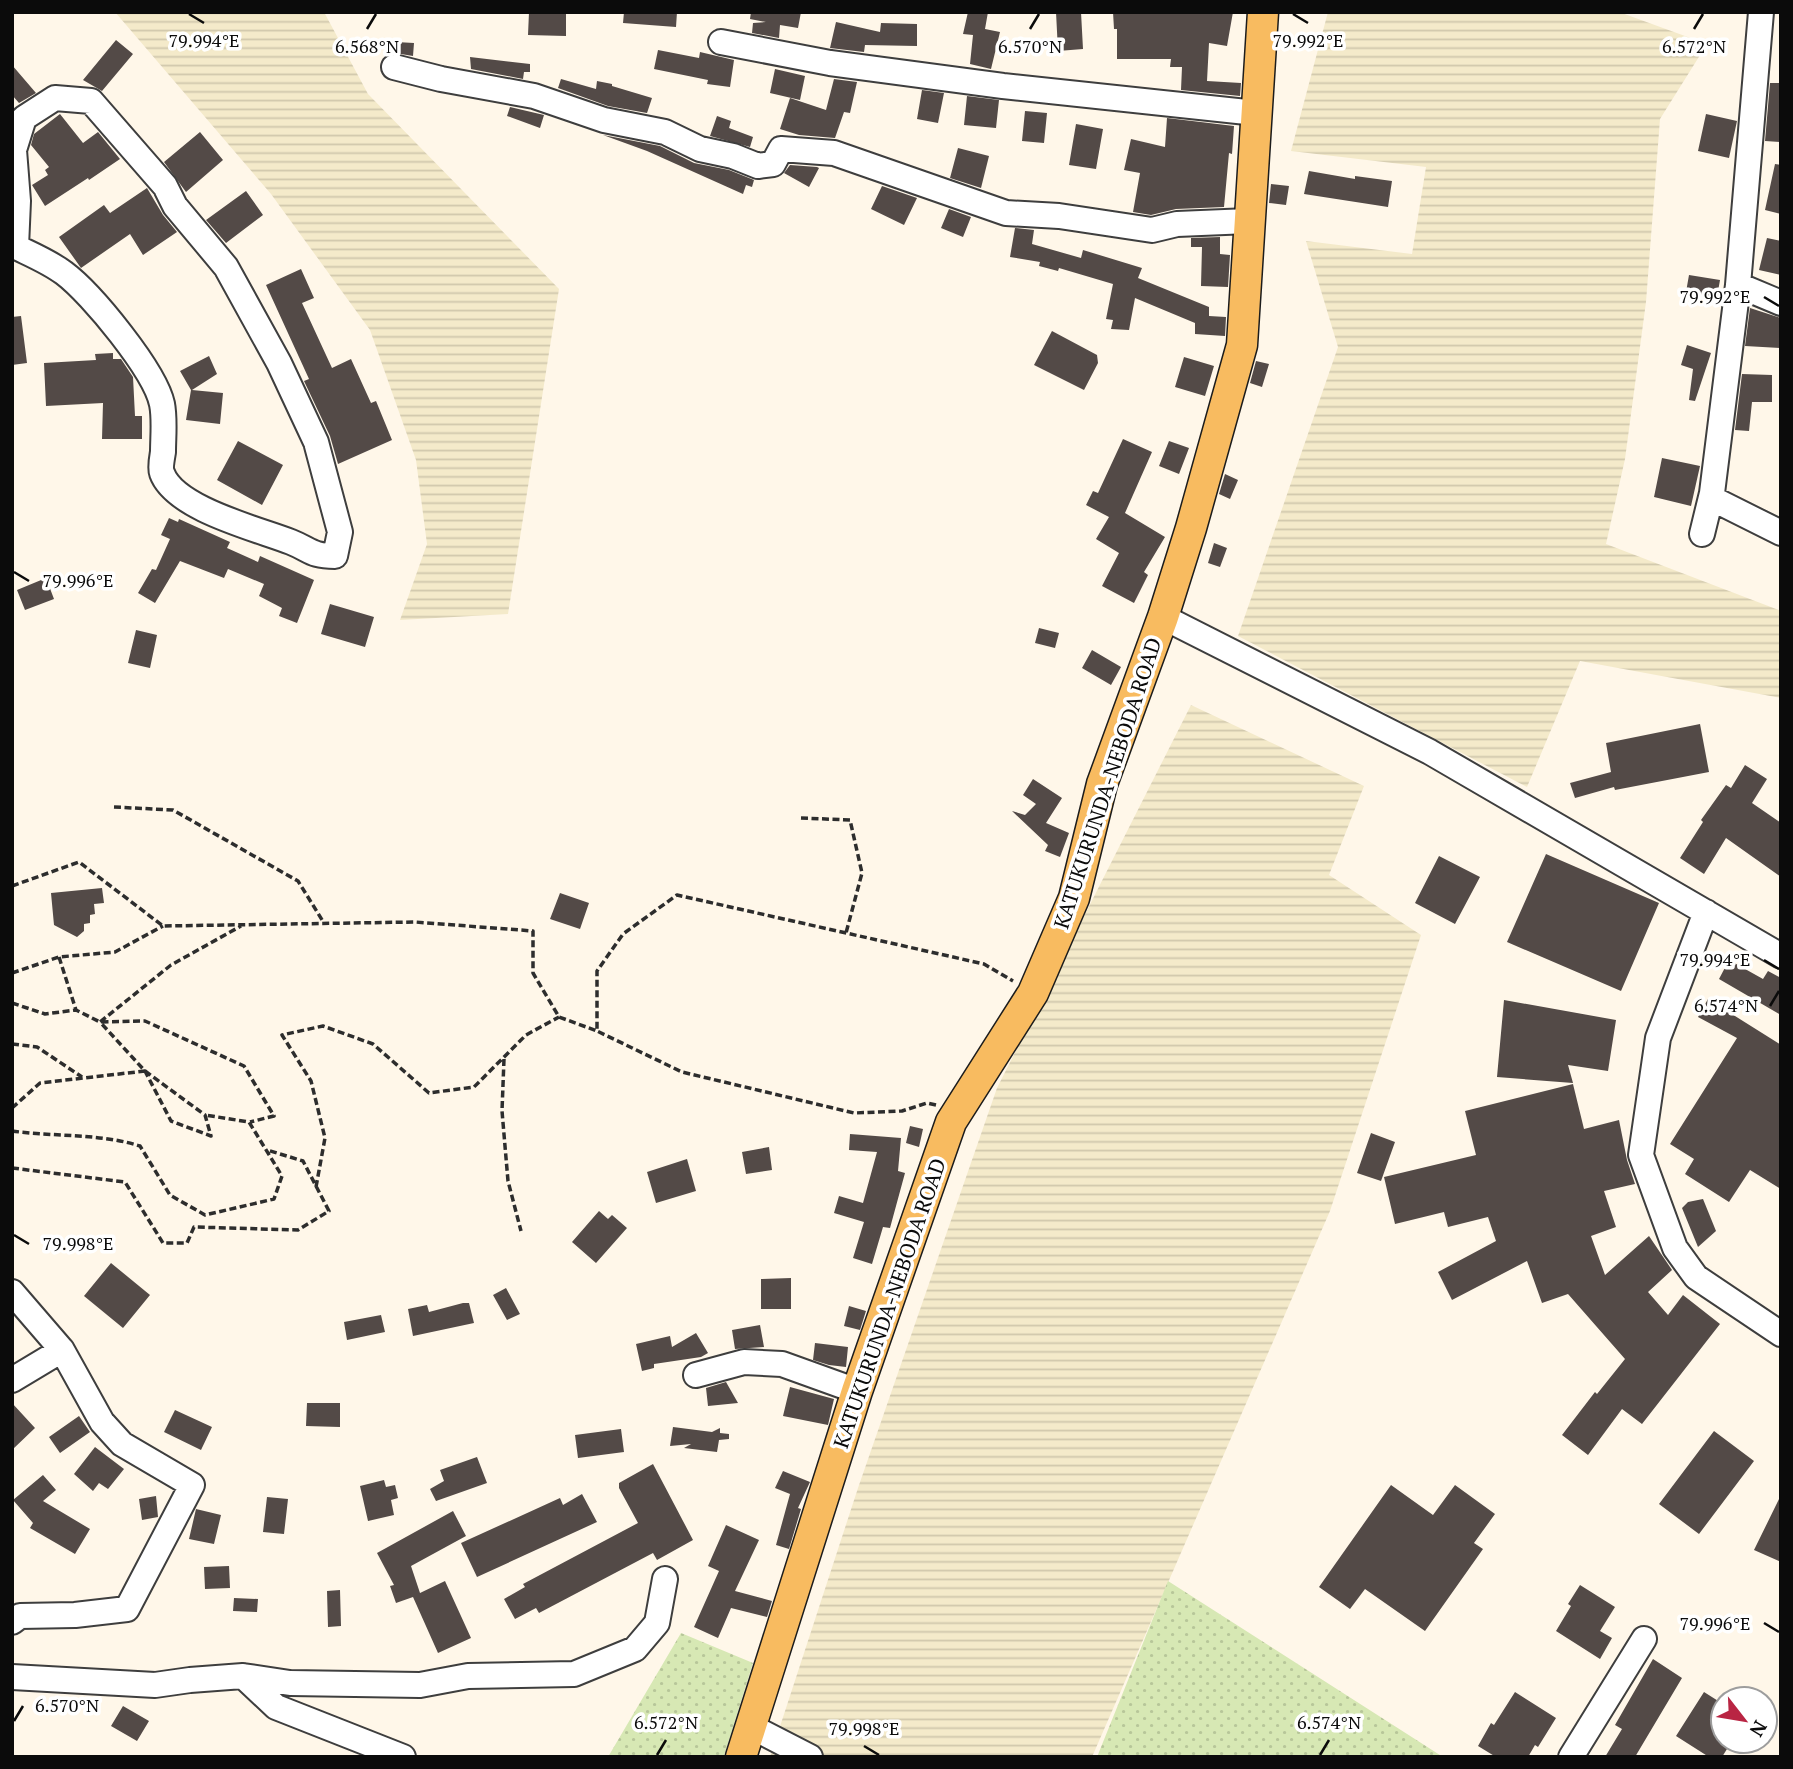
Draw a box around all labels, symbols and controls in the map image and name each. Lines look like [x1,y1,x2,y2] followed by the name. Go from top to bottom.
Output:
[168,28,240,52] text: 79.994°E
[1272,28,1344,52] text: 79.992°E
[335,34,399,58] text: 6.568°N
[998,34,1062,58] text: 6.570°N
[1662,34,1726,58] text: 6.572°N
[1679,284,1751,308] text: 79.992°E
[42,568,114,592] text: 79.996°E
[1047,634,1167,932] street label: KATUKURUNDA-NEBODA ROAD
[1679,947,1751,971] text: 79.994°E
[1694,993,1758,1017] text: 6.574°N
[826,1154,952,1452] street label: KATUKURUNDA-NEBODA ROAD
[42,1231,114,1255] text: 79.998°E
[1679,1611,1751,1635] text: 79.996°E
[1709,1685,1779,1755] north arrow
[35,1693,99,1717] text: 6.570°N
[634,1710,698,1734] text: 6.572°N
[1297,1710,1361,1734] text: 6.574°N
[828,1716,900,1740] text: 79.998°E
[1744,1716,1773,1742] text: N

